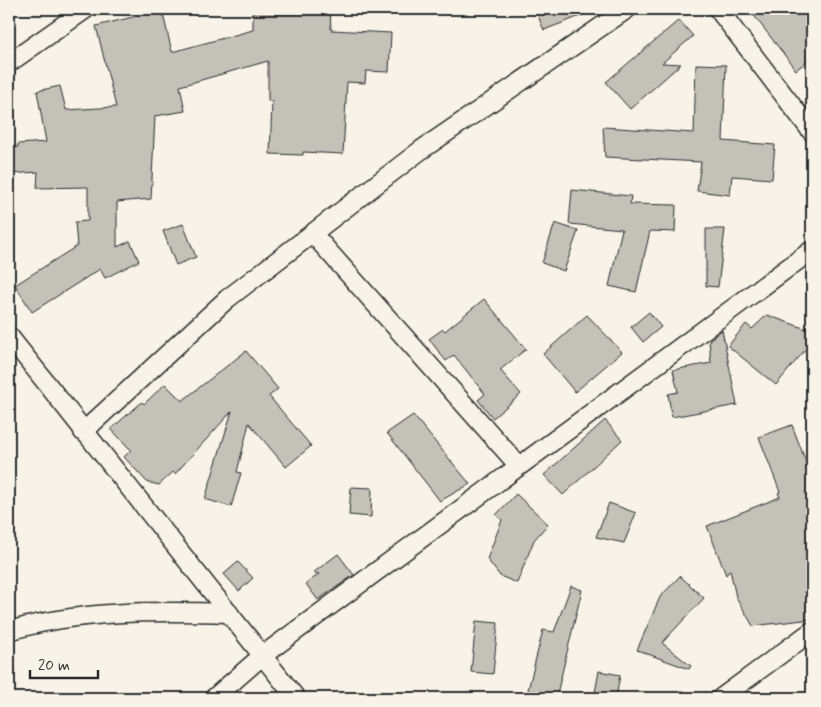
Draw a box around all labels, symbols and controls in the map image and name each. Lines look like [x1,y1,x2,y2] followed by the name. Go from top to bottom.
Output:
[30,647,98,679] scale bar
[38,656,70,676] text: 20 m

